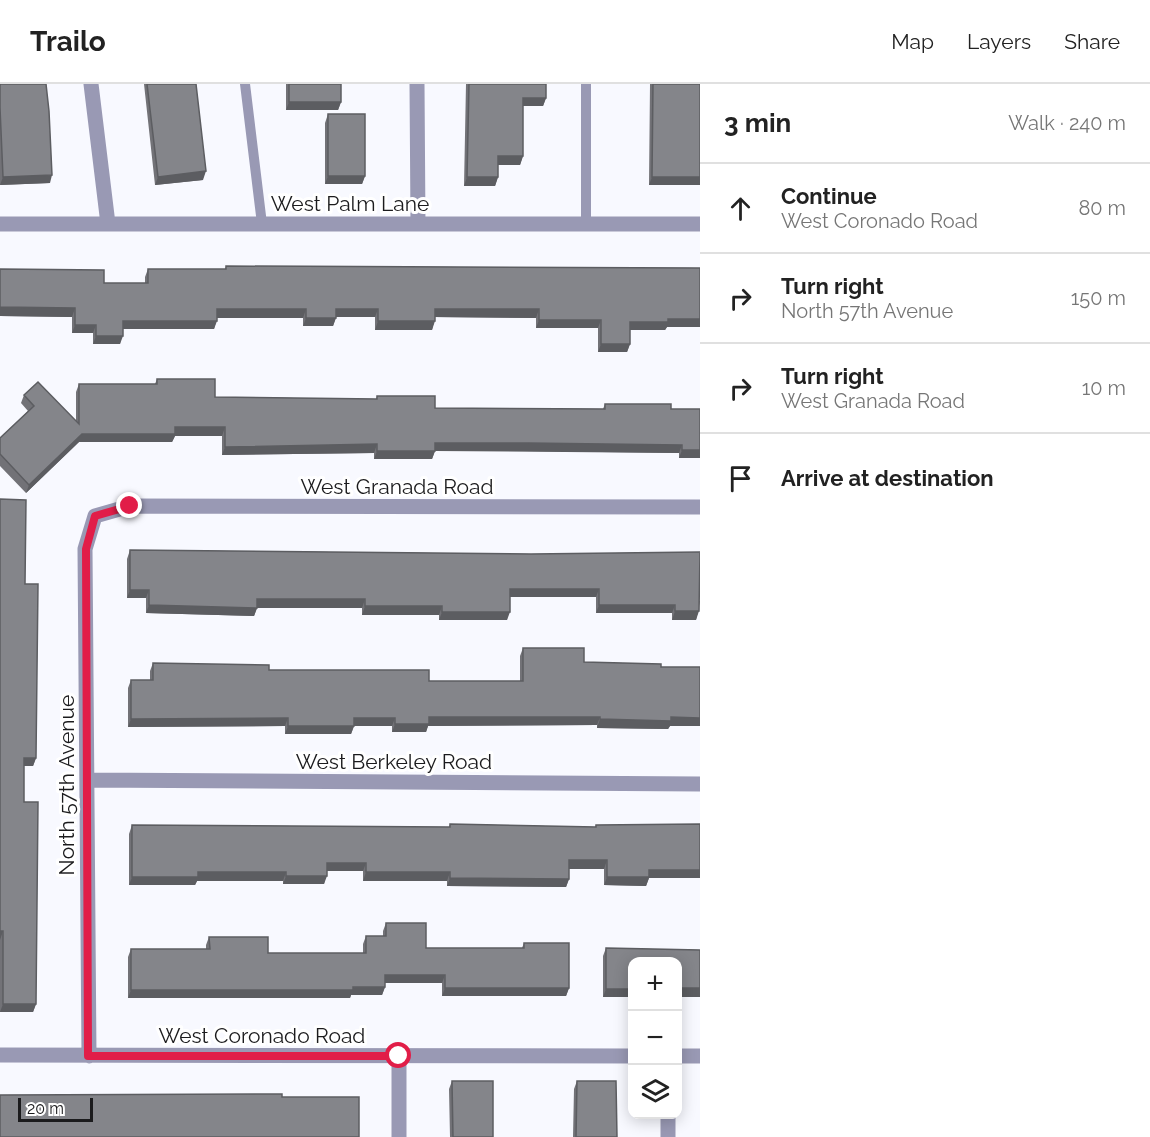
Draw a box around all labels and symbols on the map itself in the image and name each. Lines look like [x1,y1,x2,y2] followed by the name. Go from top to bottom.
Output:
[271,191,429,216] street label: West Palm Lane
[300,474,494,499] street label: West Granada Road
[116,492,142,518] route end
[54,695,79,875] street label: North 57th Avenue
[296,749,492,774] street label: West Berkeley Road
[159,1023,365,1048] street label: West Coronado Road
[385,1042,411,1068] route start
[18,1095,93,1122] scale bar

